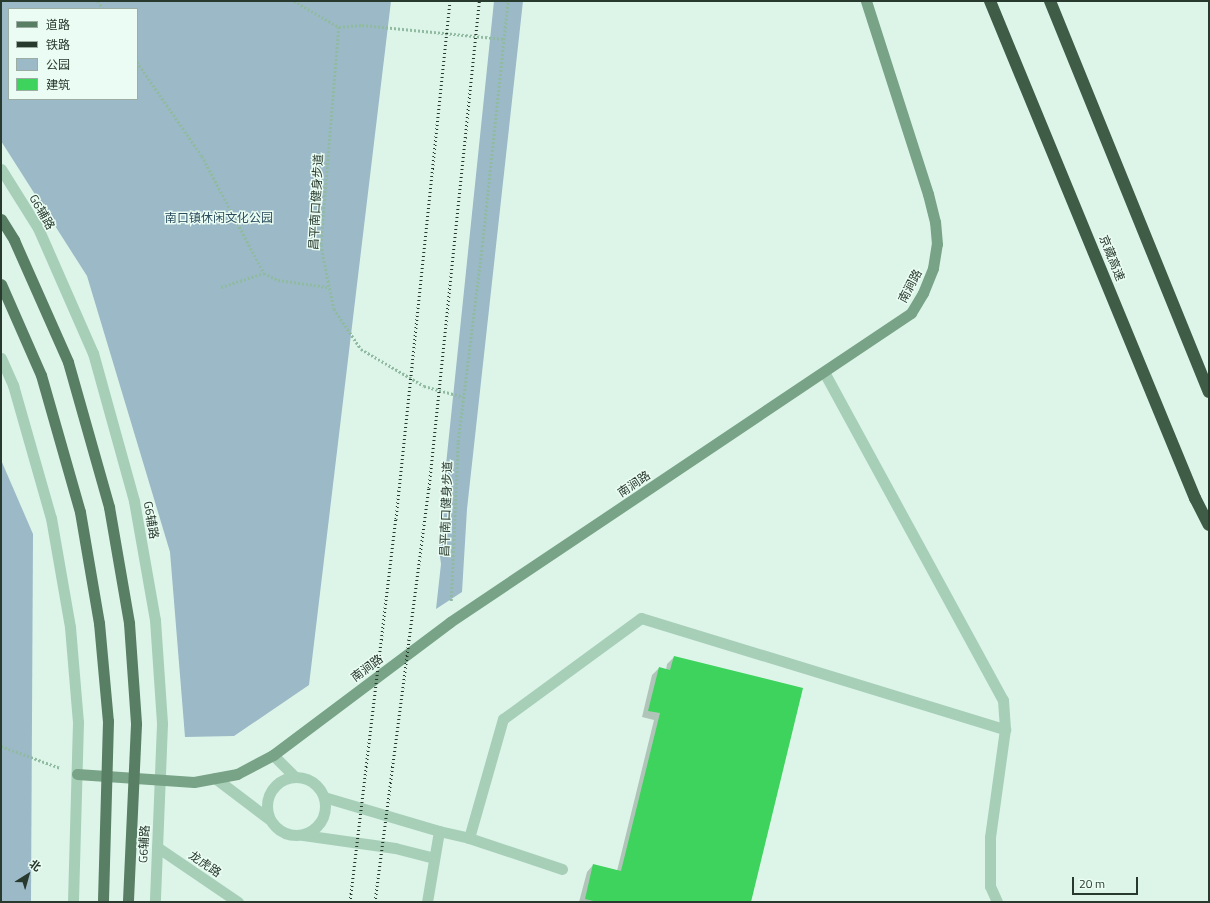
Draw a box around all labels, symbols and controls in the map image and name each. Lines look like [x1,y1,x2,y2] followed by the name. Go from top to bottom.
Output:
[8,8,138,100] legend
[46,15,70,34] text: 道路
[46,35,70,54] text: 铁路
[46,55,70,74] text: 公园
[46,75,70,94] text: 建筑
[306,154,326,250] street label: 昌平南口健身步道
[26,192,58,232] street label: G6辅路
[165,211,273,225] park label: 南口镇休闲文化公园
[1096,233,1128,283] street label: 京藏高速
[895,267,925,305] street label: 南涧路
[437,461,455,557] street label: 昌平南口健身步道
[615,468,653,500] street label: 南涧路
[141,500,161,540] street label: G6辅路
[348,651,386,685] street label: 南涧路
[136,825,152,863] street label: G6辅路
[186,848,224,880] street label: 龙虎路
[8,855,48,895] north arrow
[26,856,44,875] text: 北
[1074,869,1140,895] scale bar
[1079,874,1105,893] text: 20 m

